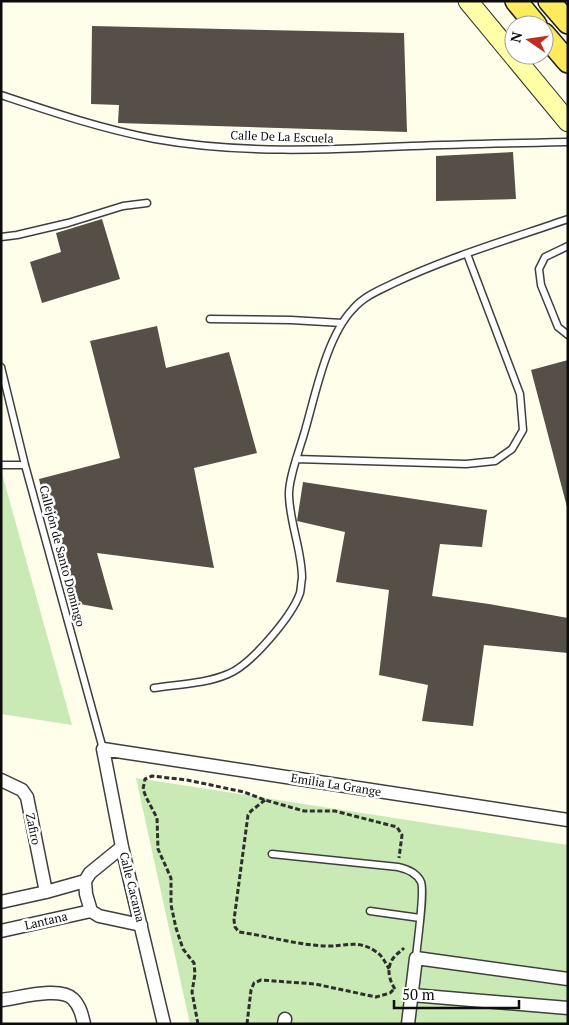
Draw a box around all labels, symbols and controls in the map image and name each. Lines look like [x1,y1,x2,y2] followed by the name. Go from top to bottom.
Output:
[504,15,554,65] north arrow
[505,29,526,44] text: N
[230,127,334,146] street label: Calle De La Escuela
[36,484,89,628] street label: Callejón de Santo Domingo
[290,770,382,799] street label: Emilia La Grange
[23,812,44,846] street label: Zafiro
[117,850,148,924] street label: Calle Cacama
[23,908,69,933] street label: Lantana
[394,978,519,1010] scale bar
[402,984,435,1004] text: 50 m

